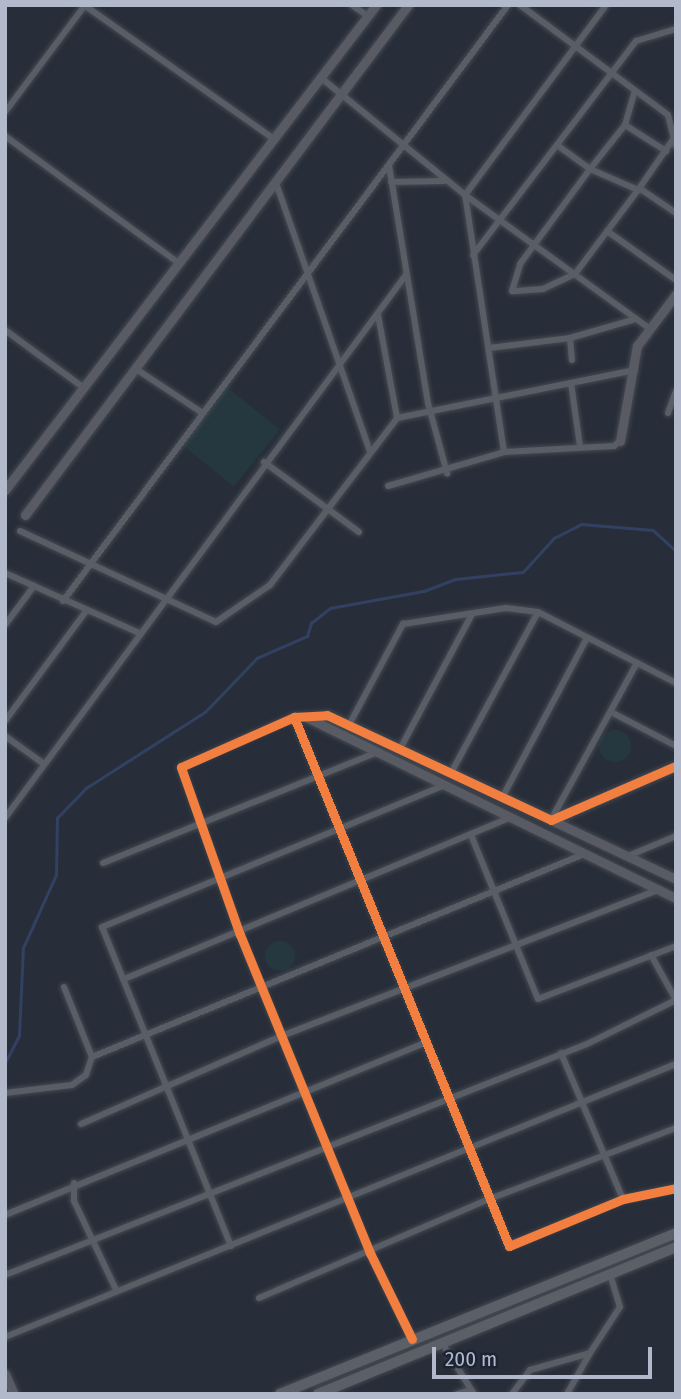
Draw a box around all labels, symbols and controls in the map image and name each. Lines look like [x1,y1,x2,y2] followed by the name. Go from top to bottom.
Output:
[436,1332,656,1376] scale bar
[445,1346,497,1372] text: 200 m

